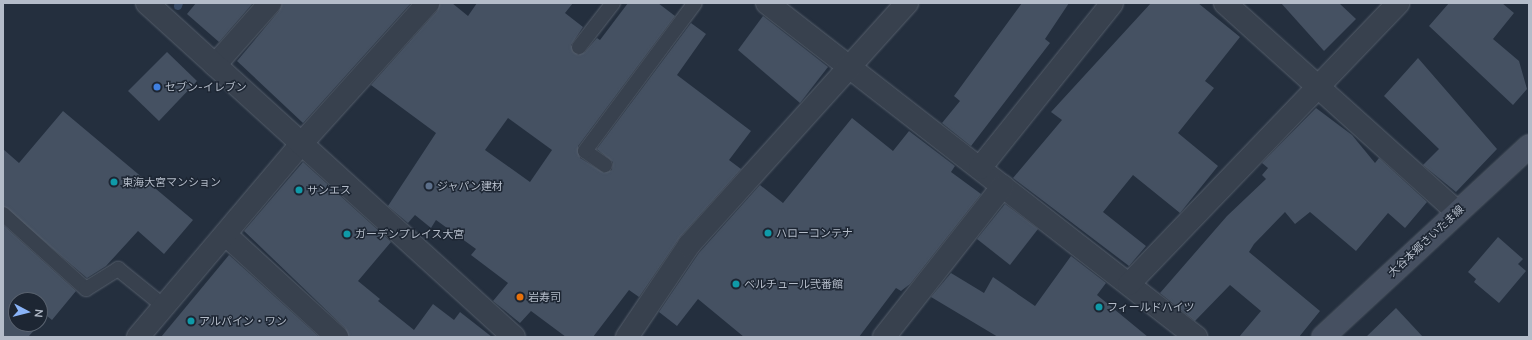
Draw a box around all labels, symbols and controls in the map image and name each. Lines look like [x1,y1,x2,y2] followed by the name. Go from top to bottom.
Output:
[165,80,247,94] place label: セブン-イレブン
[152,82,162,92] marker: セブン-イレブン
[122,175,221,189] place label: 東海大宮マンション
[109,177,119,187] marker: 東海大宮マンション
[437,179,503,193] place label: ジャパン建材
[424,181,434,191] marker: ジャパン建材
[307,183,351,197] place label: サンエス
[294,185,304,195] marker: サンエス
[1385,202,1467,280] street label: 大谷本郷さいたま線
[776,226,853,240] place label: ハローコンテナ
[355,227,465,241] place label: ガーデンプレイス大宮
[763,228,773,238] marker: ハローコンテナ
[342,229,352,239] marker: ガーデンプレイス大宮
[744,277,843,291] place label: ベルチュール弐番館
[731,279,741,289] marker: ベルチュール弐番館
[528,290,561,304] place label: 岩寿司
[8,292,48,332] north arrow
[515,292,525,302] marker: 岩寿司
[1107,300,1195,314] place label: フィールドハイツ
[1094,302,1104,312] marker: フィールドハイツ
[31,308,46,318] text: N
[199,314,287,328] place label: アルパイン・ワン
[186,316,196,326] marker: アルパイン・ワン

